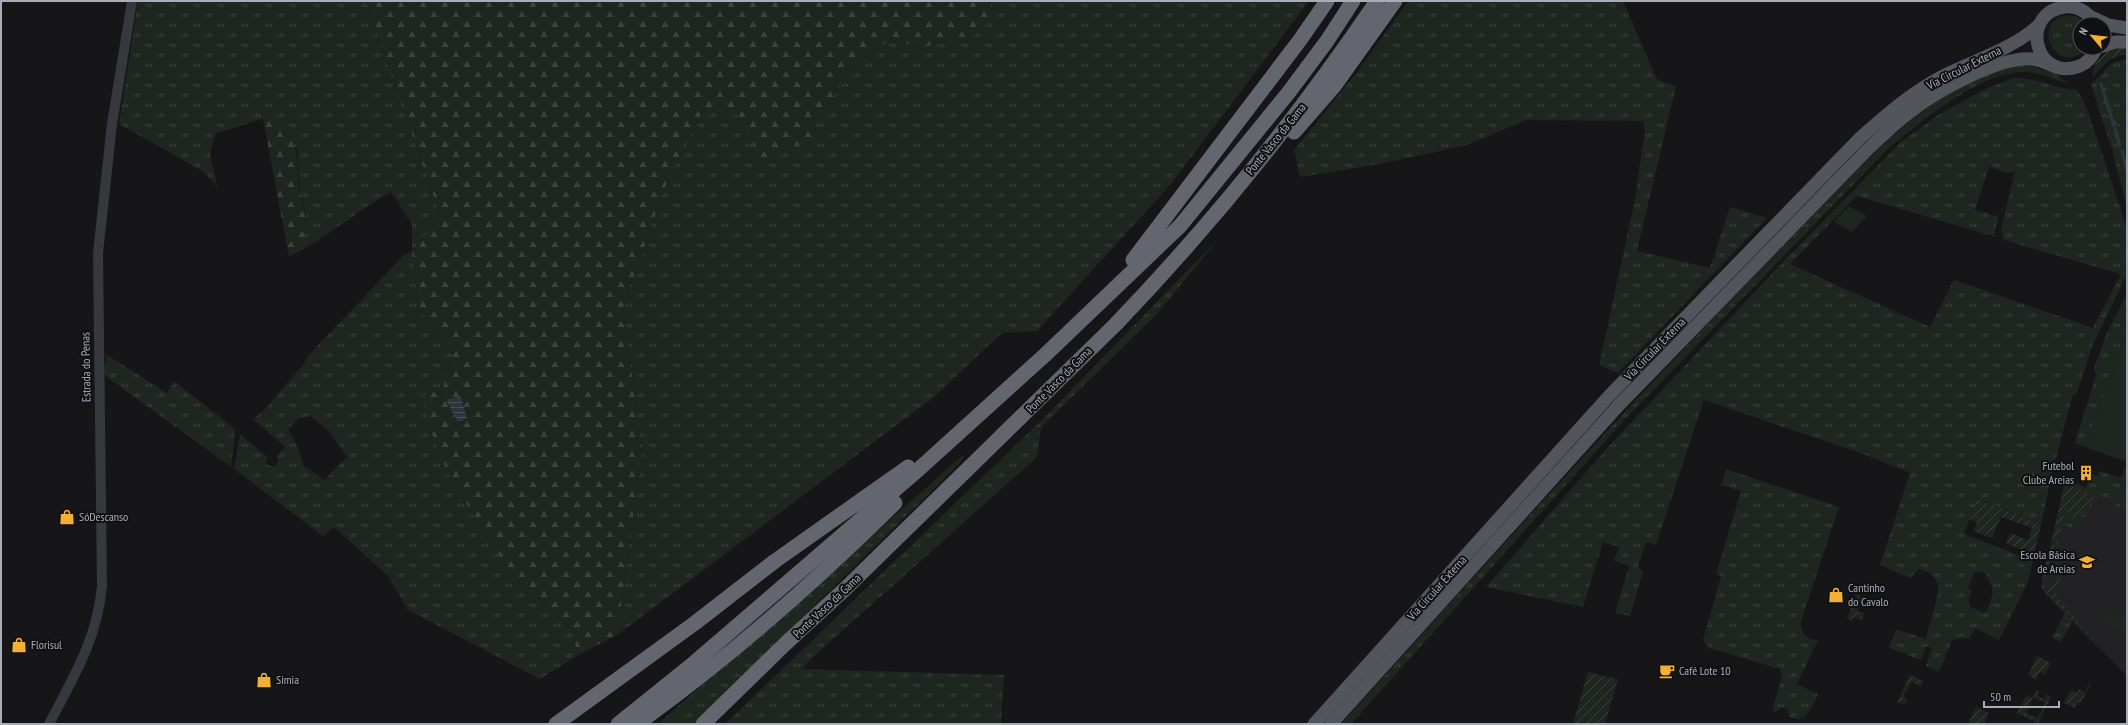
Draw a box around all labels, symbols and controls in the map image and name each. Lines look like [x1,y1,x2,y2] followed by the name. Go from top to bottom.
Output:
[2072,16,2112,56] north arrow
[2076,25,2091,37] text: N
[1923,42,2004,93] street label: Via Circular Externa
[1242,100,1309,177] street label: Ponte Vasco da Gama
[1620,314,1688,384] street label: Via Circular Externa
[77,332,94,402] street label: Estrada do Penas
[1022,343,1095,416] street label: Ponte Vasco da Gama
[2023,458,2074,487] place label: Futebol Clube Areias
[2077,464,2095,482] building icon: Futebol Clube Areias
[58,508,76,526] shop icon: SóDescanso
[79,509,128,524] place label: SóDescanso
[2020,547,2075,576] place label: Escola Básica de Areias
[1403,552,1470,624] street label: Via Circular Externa
[2078,553,2096,571] school or university icon: Escola Básica de Areias
[790,570,864,641] street label: Ponte Vasco da Gama
[1848,580,1889,609] place label: Cantinho do Cavalo
[1827,586,1845,604] shop icon: Cantinho do Cavalo
[10,636,28,654] shop icon: Florisul
[31,637,62,652] place label: Florisul
[1658,662,1676,680] cafe icon: Café Lote 10
[1679,663,1731,678] place label: Café Lote 10
[255,671,273,689] shop icon: Simia
[276,672,299,687] place label: Simia
[1984,683,2059,709] scale bar
[1990,689,2011,704] text: 50 m

